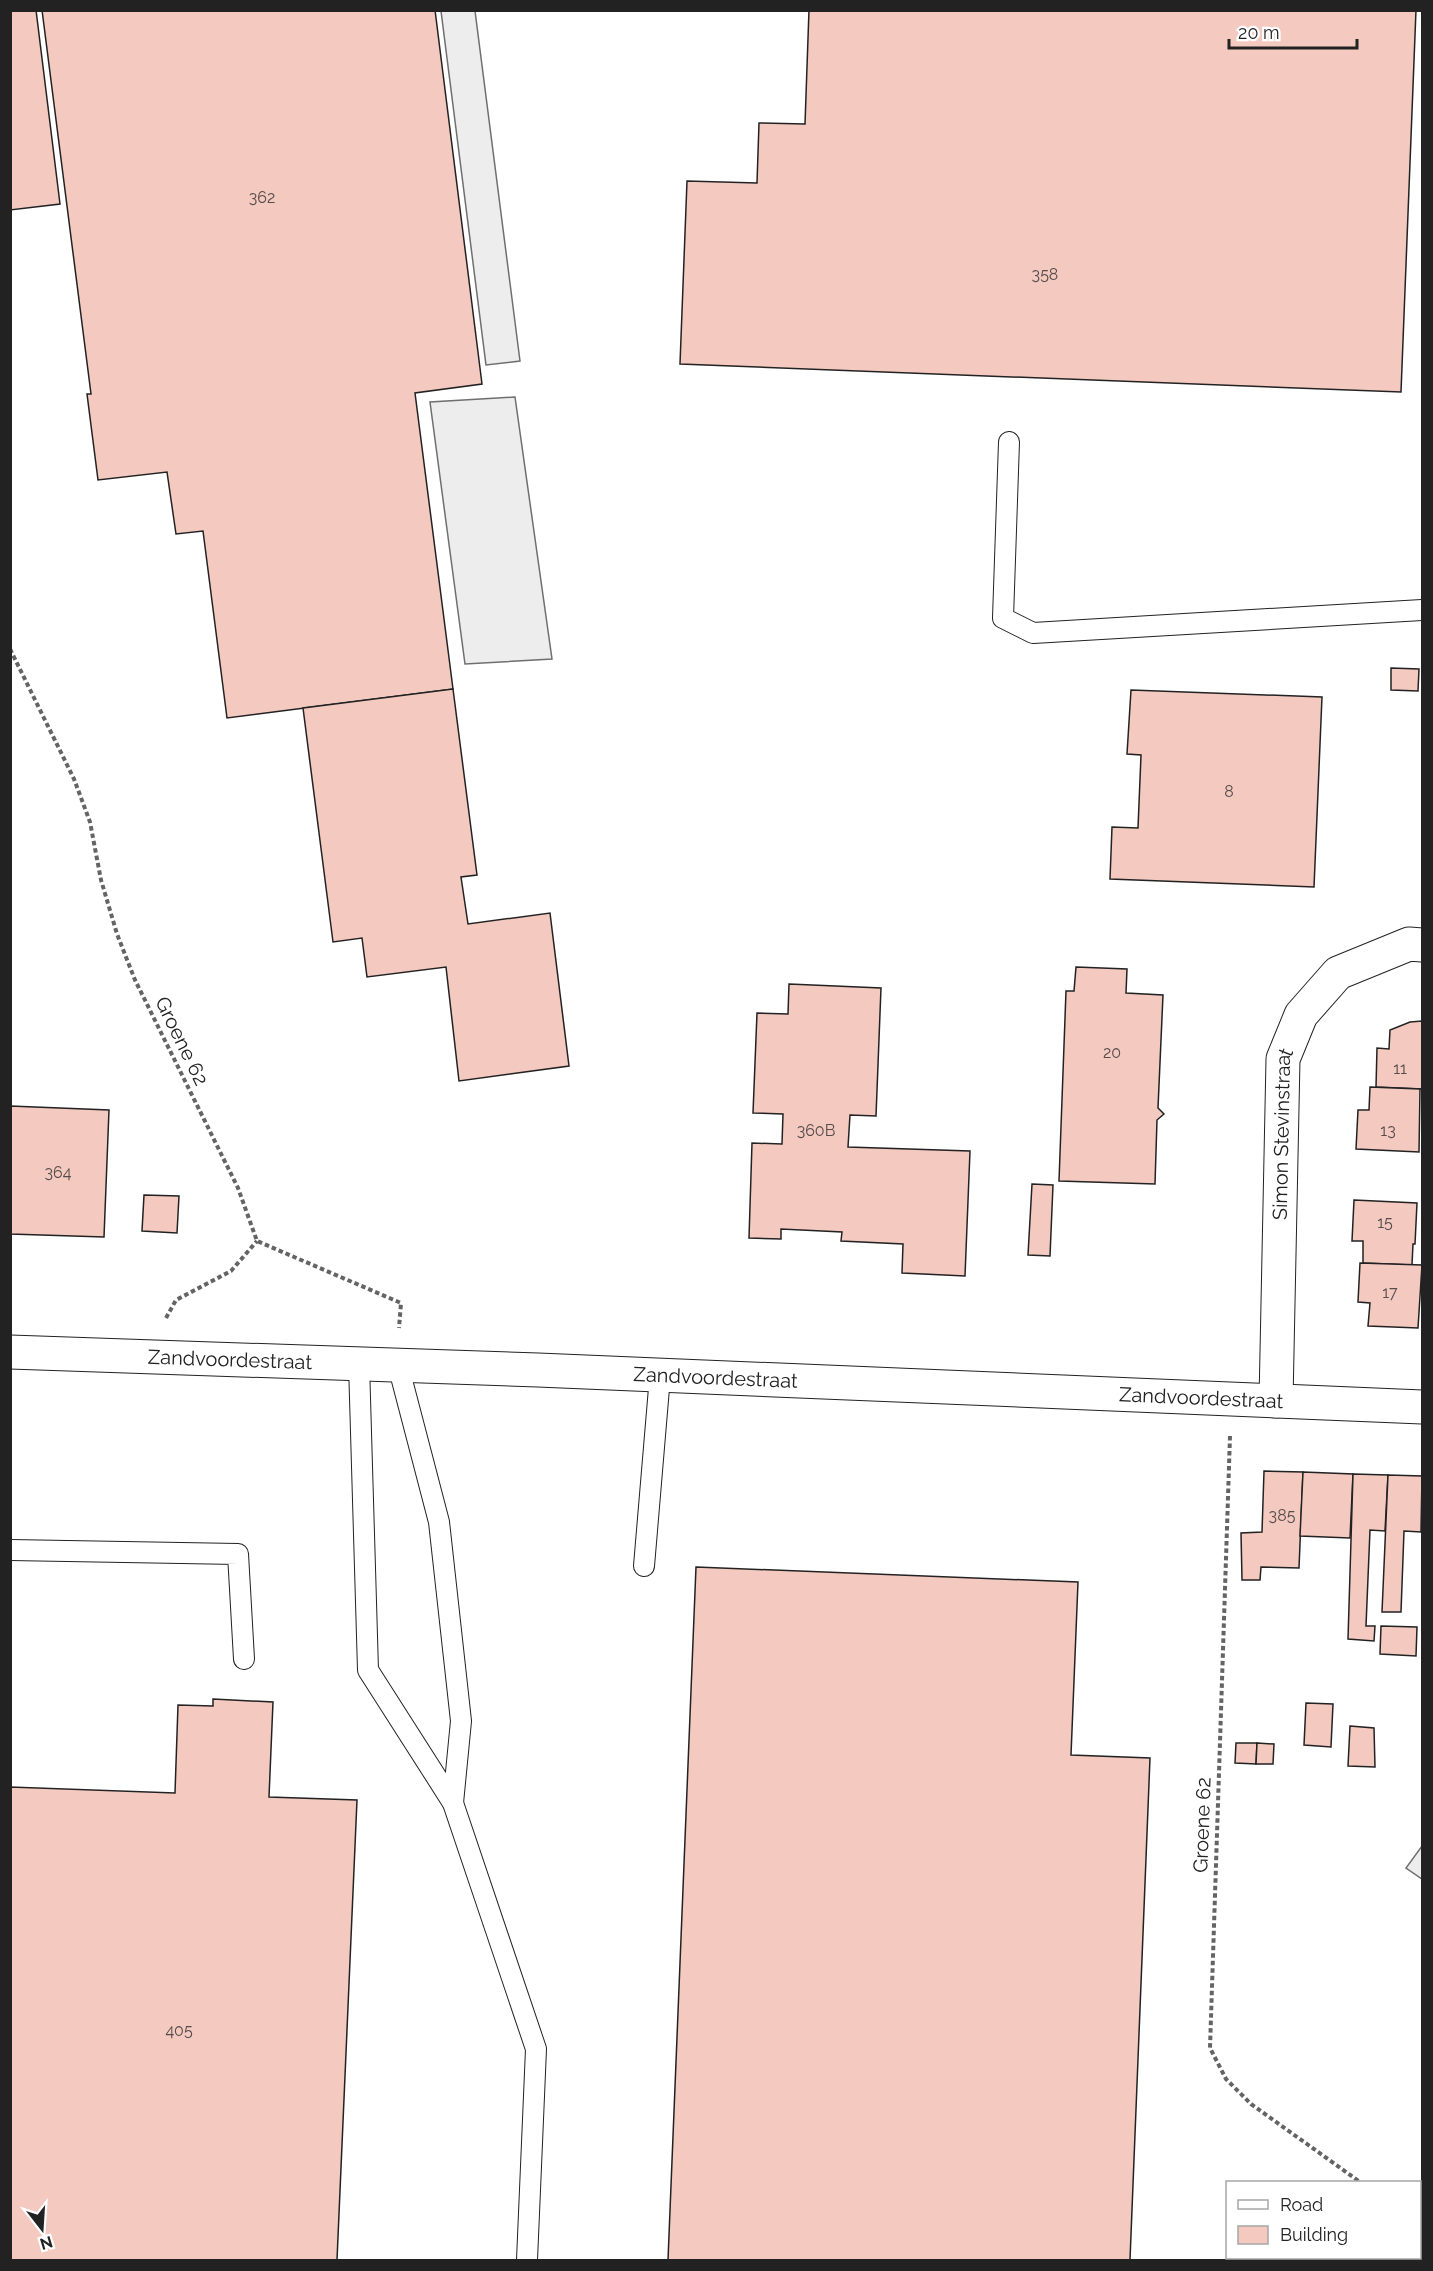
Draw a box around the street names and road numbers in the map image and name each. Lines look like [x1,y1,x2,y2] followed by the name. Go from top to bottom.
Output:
[150,993,214,1089] street label: Groene 62
[1268,1044,1298,1220] street label: Simon Stevinstraat
[147,1345,313,1374] street label: Zandvoordestraat
[633,1362,799,1393] street label: Zandvoordestraat
[1118,1382,1284,1413] street label: Zandvoordestraat
[1188,1777,1216,1873] street label: Groene 62

